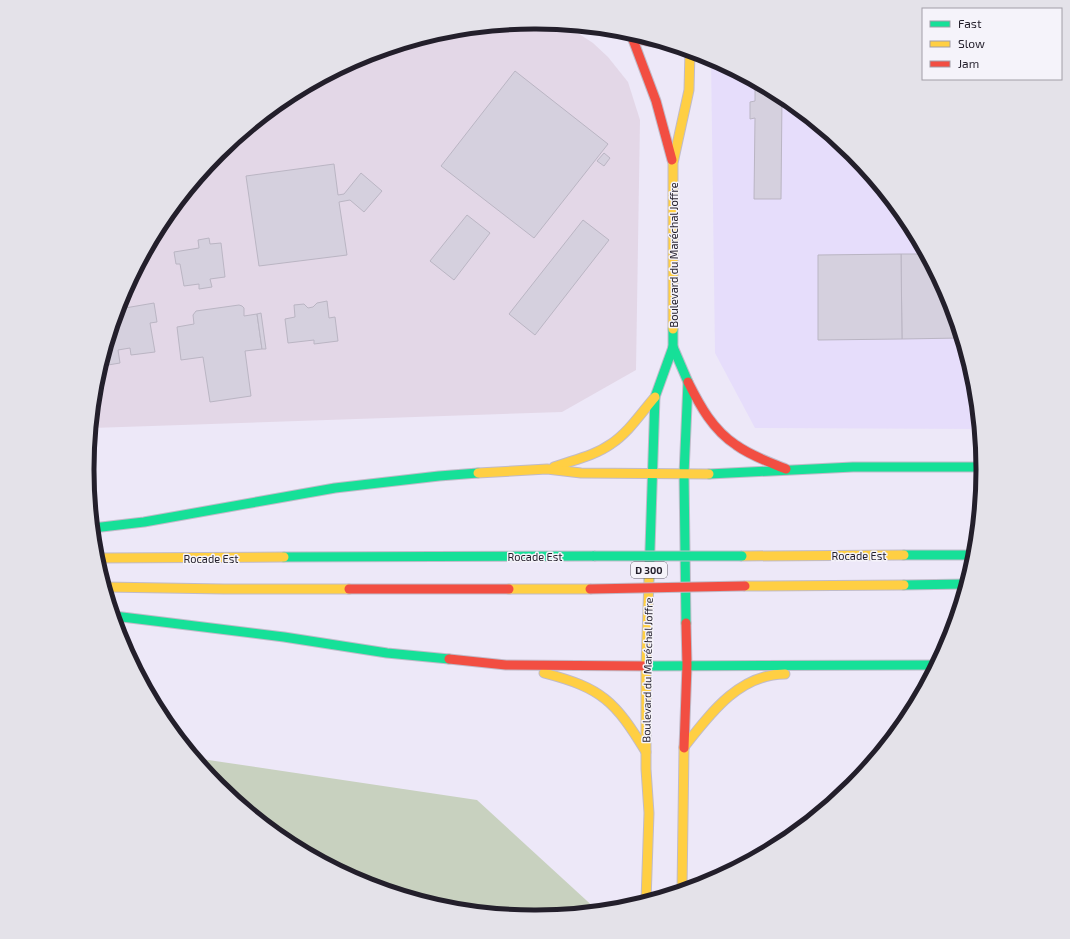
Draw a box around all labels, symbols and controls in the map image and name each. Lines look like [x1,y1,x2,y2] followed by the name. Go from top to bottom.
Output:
[922,8,1062,80] legend
[958,16,982,30] text: Fast
[958,36,985,50] text: Slow
[958,56,979,70] text: Jam
[667,182,680,328] street label: Boulevard du Maréchal Joffre
[831,549,887,562] street label: Rocade Est
[507,550,563,563] street label: Rocade Est
[183,552,239,565] street label: Rocade Est
[631,562,667,578] road number: D 300
[639,597,655,743] street label: Boulevard du Maréchal Joffre

